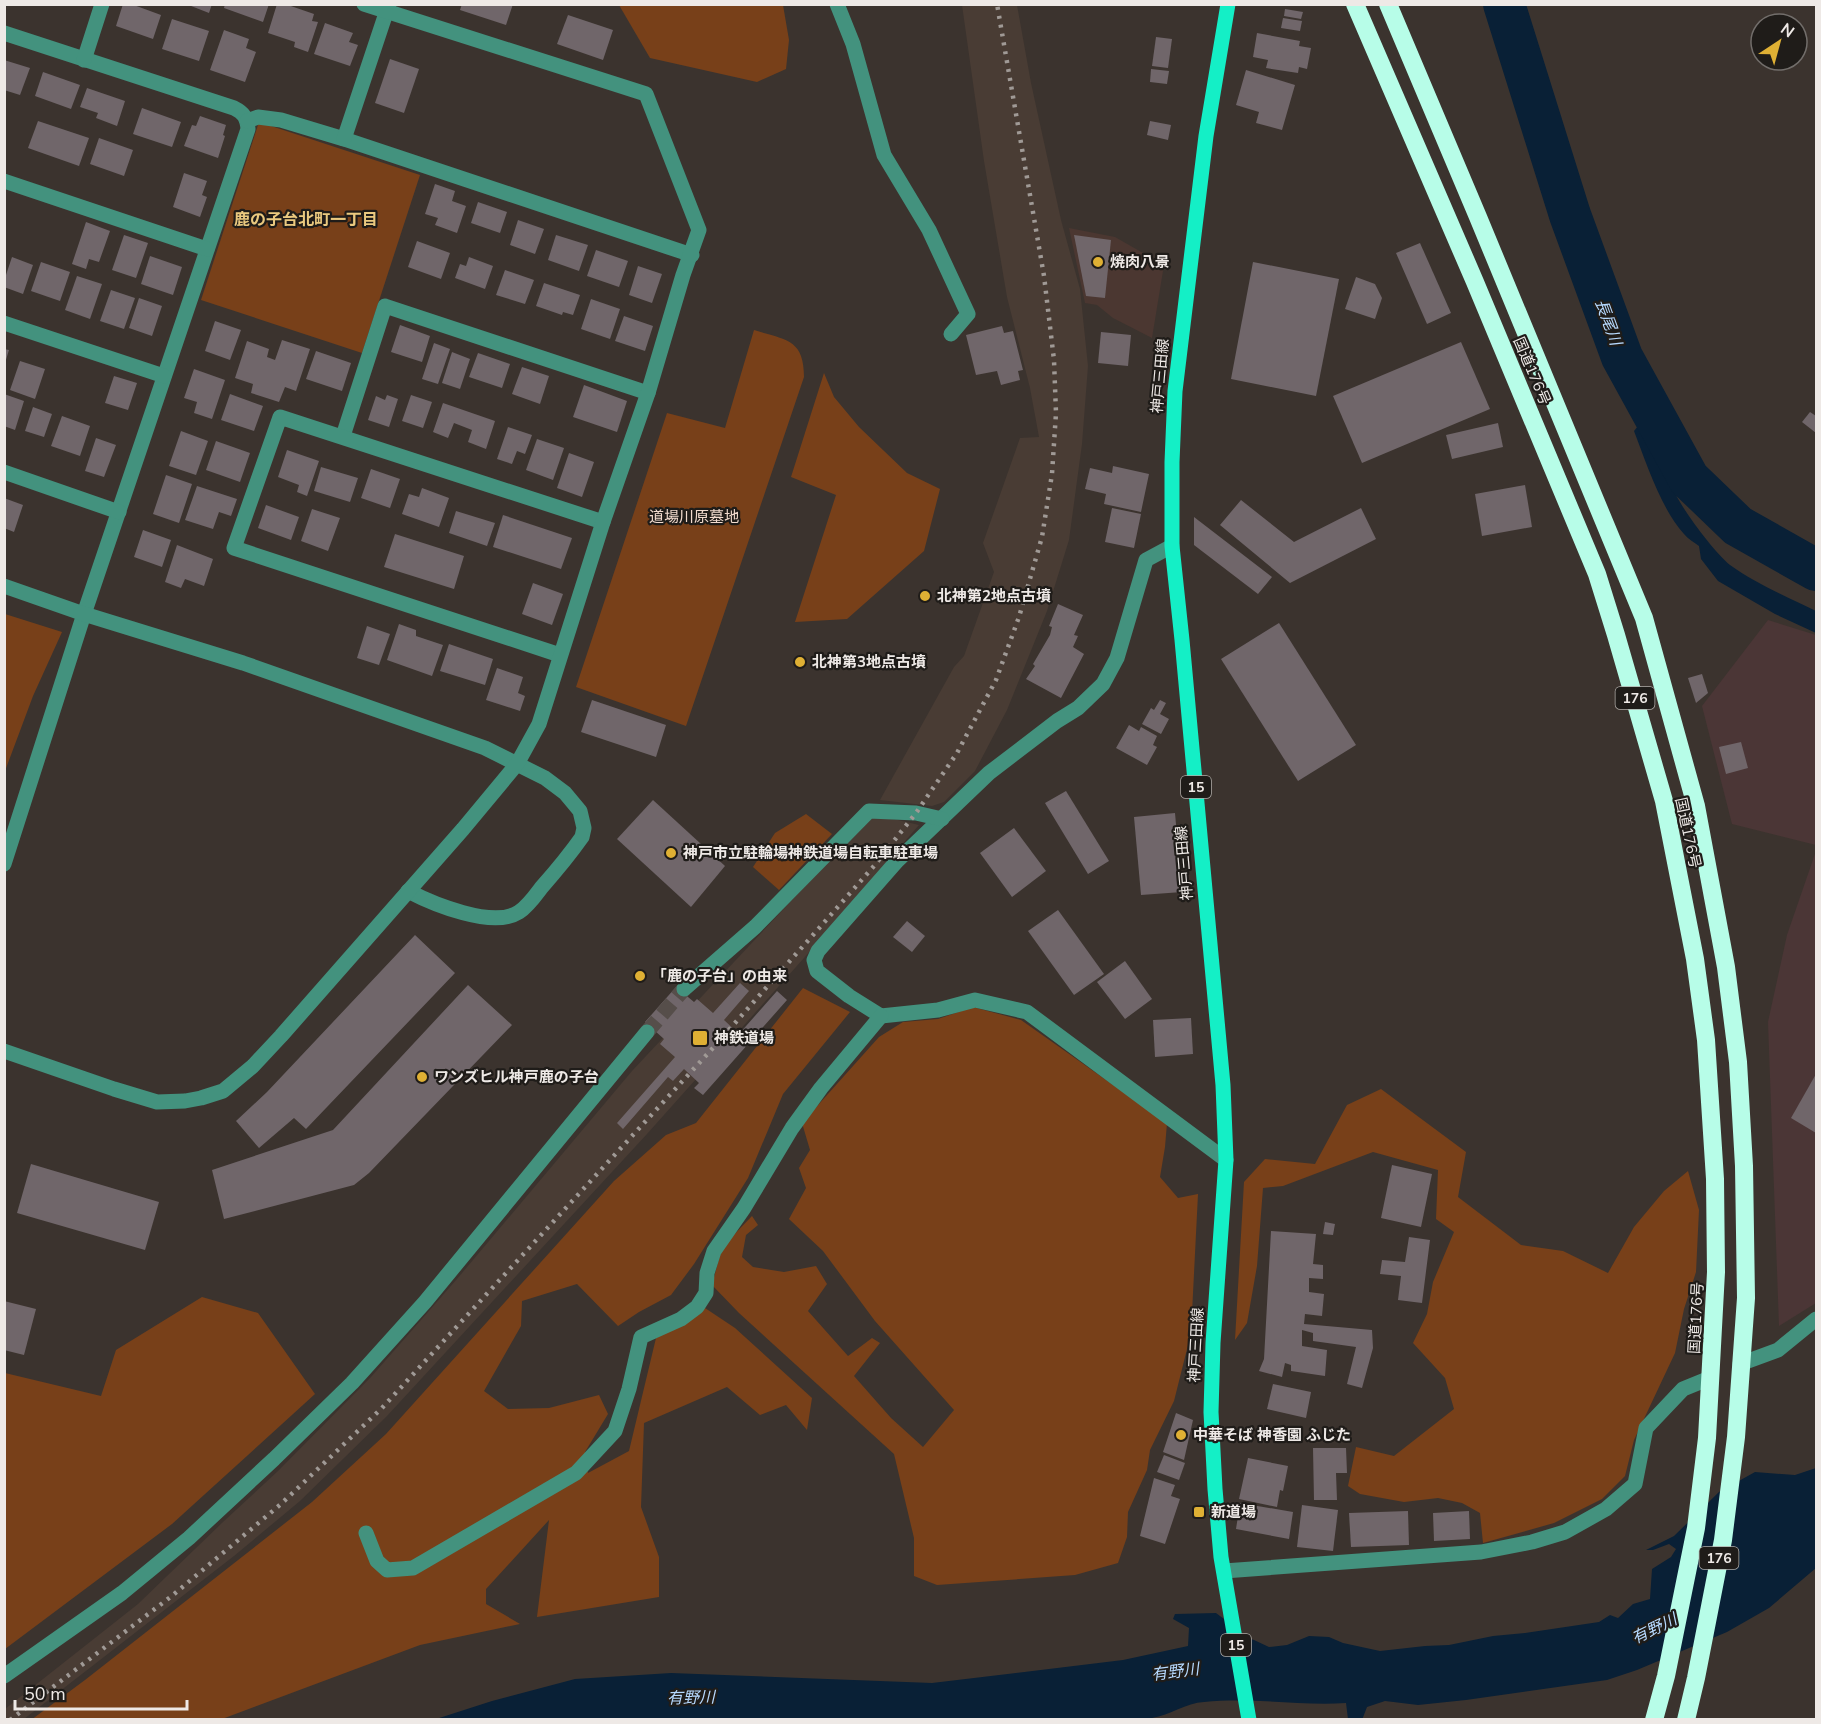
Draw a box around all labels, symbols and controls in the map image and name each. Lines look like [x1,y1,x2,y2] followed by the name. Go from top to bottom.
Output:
[1749,12,1809,72] north arrow
[1776,18,1799,43] text: N
[234,209,378,231] district label: 鹿の子台北町一丁目
[1110,252,1170,272] place label: 焼肉八景
[1091,255,1105,269] marker: 焼肉八景
[1590,296,1627,351] water label: 長尾川
[1509,334,1555,408] street label: 国道176号
[1147,338,1173,414] street label: 神戸三田線
[649,507,739,527] park label: 道場川原墓地
[937,586,1051,606] place label: 北神第2地点古墳
[918,589,932,603] marker: 北神第2地点古墳
[812,652,926,672] place label: 北神第3地点古墳
[793,655,807,669] marker: 北神第3地点古墳
[1616,687,1654,709] road number: 176
[1181,776,1211,798] road number: 15
[1671,796,1705,870] street label: 国道176号
[1171,825,1197,901] street label: 神戸三田線
[682,843,938,863] place label: 神戸市立駐輪場神鉄道場自転車駐車場
[664,846,678,860] marker: 神戸市立駐輪場神鉄道場自転車駐車場
[652,966,787,986] place label: 「鹿の子台」の由来
[633,969,647,983] marker: 「鹿の子台」の由来
[713,1028,774,1048] place label: 神鉄道場
[691,1029,709,1047] marker: 神鉄道場
[434,1067,599,1087] place label: ワンズヒル神戸鹿の子台
[415,1070,429,1084] marker: ワンズヒル神戸鹿の子台
[1684,1282,1708,1354] street label: 国道176号
[1184,1307,1208,1383] street label: 神戸三田線
[1193,1425,1351,1445] place label: 中華そば 神香園 ふじた
[1174,1428,1188,1442] marker: 中華そば 神香園 ふじた
[1211,1502,1256,1522] place label: 新道場
[1192,1505,1206,1519] marker: 新道場
[1700,1547,1738,1569] road number: 176
[1628,1608,1683,1649] water label: 有野川
[1221,1634,1251,1656] road number: 15
[1150,1658,1202,1686] water label: 有野川
[15,1673,188,1711] scale bar
[24,1682,66,1706] text: 50 m
[667,1687,717,1709] water label: 有野川

